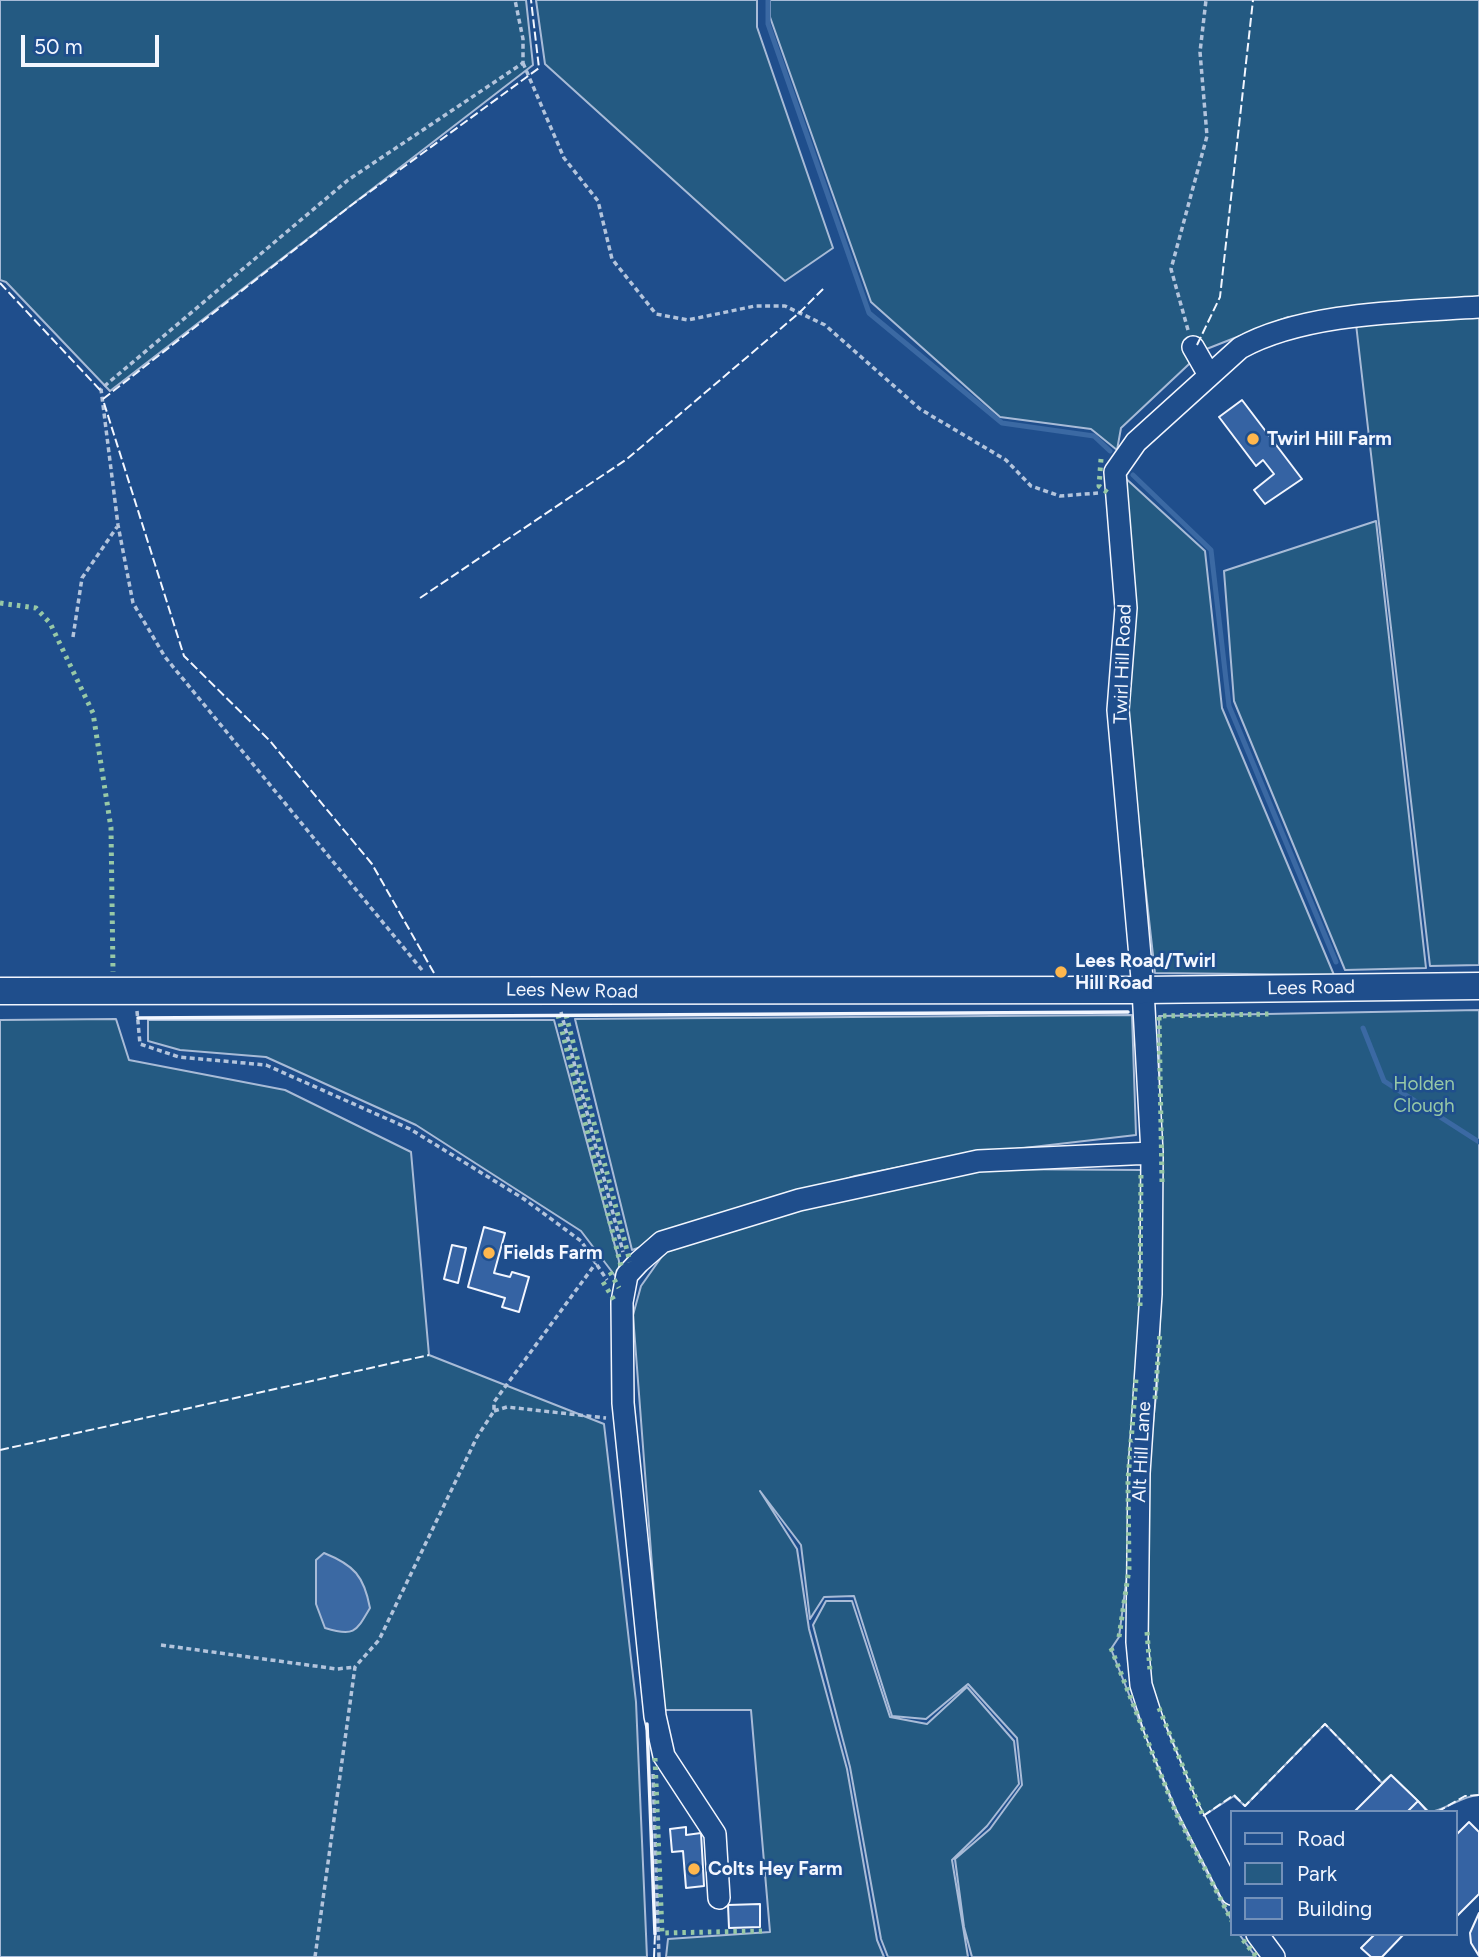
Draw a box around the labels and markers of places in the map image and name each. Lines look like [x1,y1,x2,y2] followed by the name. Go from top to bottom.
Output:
[1267,428,1392,450] place label: Twirl Hill Farm
[1245,431,1261,447] marker: Twirl Hill Farm
[1075,950,1216,994] place label: Lees Road/Twirl Hill Road
[1053,964,1069,980] marker: Lees Road/Twirl Hill Road
[503,1242,603,1264] place label: Fields Farm
[481,1245,497,1261] marker: Fields Farm
[708,1858,843,1880] place label: Colts Hey Farm
[686,1861,702,1877] marker: Colts Hey Farm

